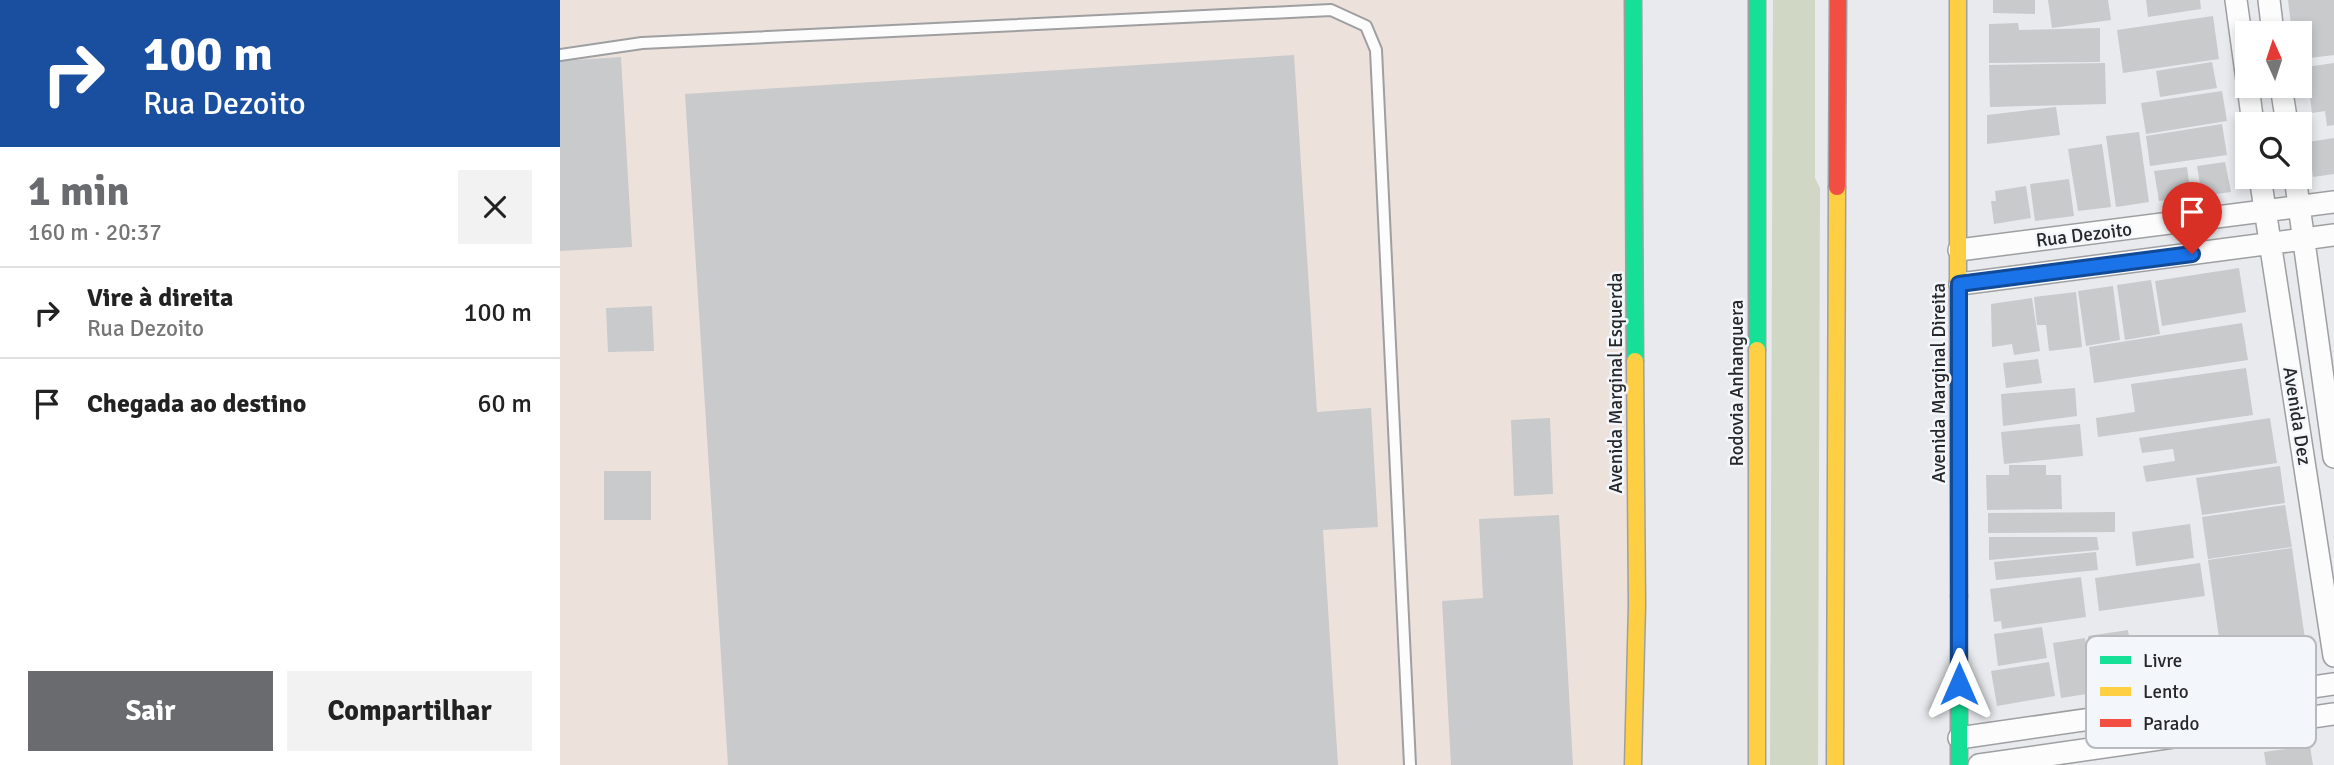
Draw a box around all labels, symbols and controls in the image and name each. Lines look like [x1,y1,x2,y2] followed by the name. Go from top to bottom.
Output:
[2235,21,2312,98] north arrow
[2235,21,2312,189] map controls
[143,24,273,84] text: 100 m
[28,28,119,119] icon: right
[143,84,306,123] text: Rua Dezoito
[2235,112,2312,189] button: search
[28,166,129,217] text: 1 min
[458,170,532,244] button: close
[2162,182,2222,254] pin
[2173,193,2211,231] icon: arrive
[2035,217,2133,253] street label: Rua Dezoito
[28,218,162,247] text: 160 m · 20:37
[1604,273,1628,493] street label: Avenida Marginal Esquerda
[87,282,233,314] text: Vire à direita
[1927,283,1951,483] street label: Avenida Marginal Direita
[28,294,66,332] icon: right
[463,297,532,329] text: 100 m
[1725,300,1749,466] street label: Rodovia Anhanguera
[87,314,204,343] text: Rua Dezoito
[2277,365,2317,467] street label: Avenida Dez
[28,385,66,423] icon: arrive
[87,388,306,420] text: Chegada ao destino
[477,388,532,420] text: 60 m
[2086,636,2316,748] legend
[1922,647,1996,721] position arrow
[2143,649,2182,673] text: Livre
[28,671,273,751] button: Sair
[287,671,532,751] button: Compartilhar
[2143,680,2189,704] text: Lento
[2143,712,2199,736] text: Parado

